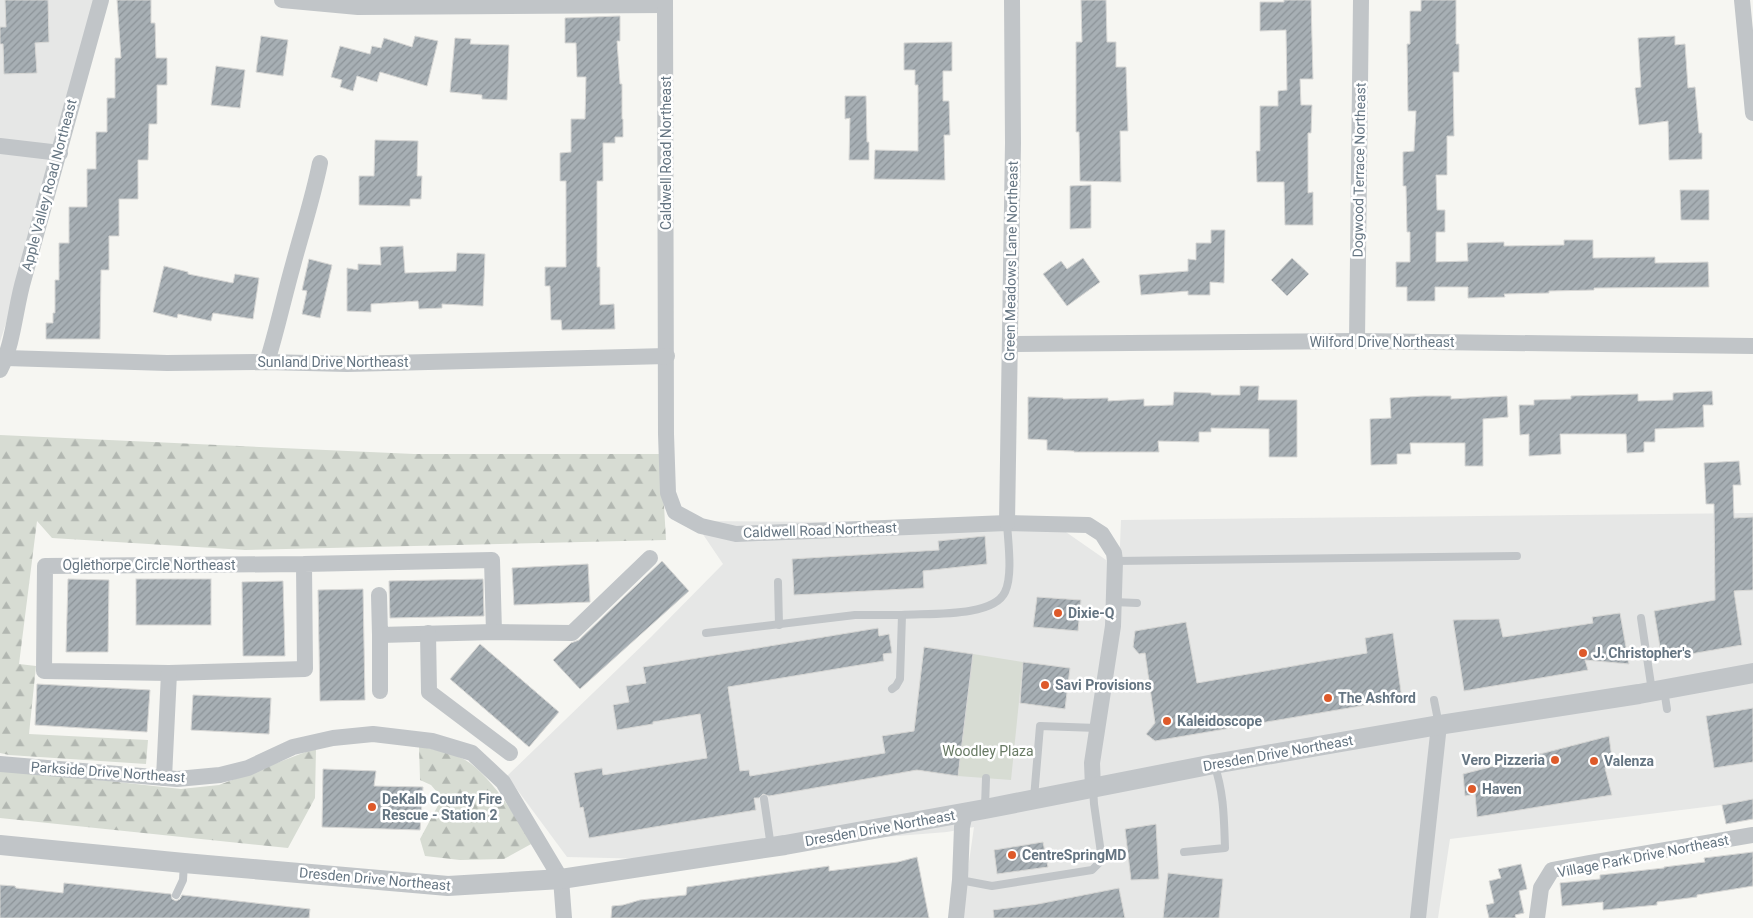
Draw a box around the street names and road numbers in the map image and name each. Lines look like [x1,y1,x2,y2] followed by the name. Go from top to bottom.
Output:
[658,76,674,230] street label: Caldwell Road Northeast
[1349,82,1369,258] street label: Dogwood Terrace Northeast
[18,97,80,273] street label: Apple Valley Road Northeast
[1001,160,1021,361] street label: Green Meadows Lane Northeast
[1309,334,1455,350] street label: Wilford Drive Northeast
[258,354,409,370] street label: Sunland Drive Northeast
[743,519,898,541] street label: Caldwell Road Northeast
[62,557,236,573] street label: Oglethorpe Circle Northeast
[1202,732,1355,774] street label: Dresden Drive Northeast
[30,759,186,785] street label: Parkside Drive Northeast
[804,807,957,849] street label: Dresden Drive Northeast
[1556,831,1730,880] street label: Village Park Drive Northeast
[299,864,452,894] street label: Dresden Drive Northeast

